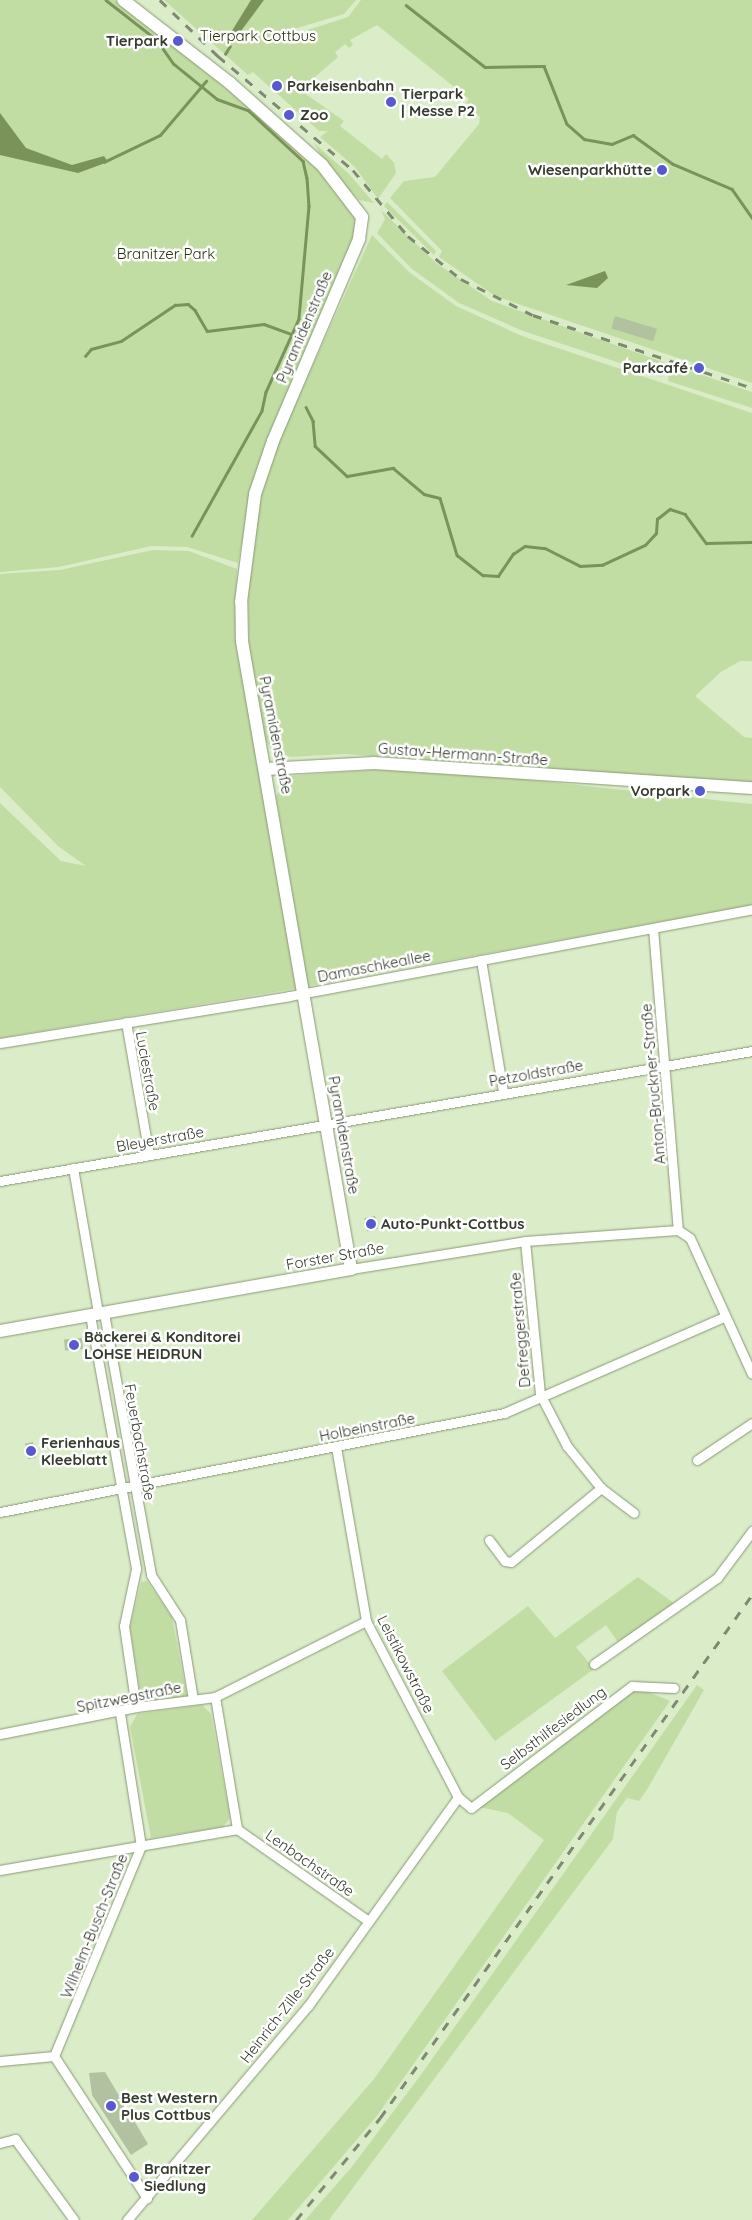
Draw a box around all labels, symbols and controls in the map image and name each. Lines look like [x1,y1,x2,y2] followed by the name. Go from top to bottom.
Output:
[200,27,316,45] park label: Tierpark Cottbus
[106,32,168,50] place label: Tierpark
[172,35,184,47] marker: Tierpark
[287,77,394,95] place label: Parkeisenbahn
[271,80,283,92] marker: Parkeisenbahn
[401,84,475,119] place label: Tierpark | Messe P2
[385,96,397,108] marker: Tierpark | Messe P2
[300,106,328,124] place label: Zoo
[282,108,296,122] marker: Zoo
[528,161,652,179] place label: Wiesenparkhütte
[656,164,668,176] marker: Wiesenparkhütte
[117,245,215,263] park label: Branitzer Park
[272,268,336,386] street label: Pyramidenstraße
[623,359,688,377] place label: Parkcafé
[692,361,706,375] marker: Parkcafé
[256,674,296,796] street label: Pyramidenstraße
[377,739,549,769] street label: Gustav-Hermann-Straße
[630,782,690,800] place label: Vorpark
[694,785,706,797] marker: Vorpark
[316,946,432,986] street label: Damaschkeallee
[637,1003,669,1165] street label: Anton-Bruckner-Straße
[132,1030,164,1112] street label: Luciestraße
[488,1056,584,1090] street label: Petzoldstraße
[325,1074,363,1196] street label: Pyramidenstraße
[115,1122,205,1156] street label: Bleyerstraße
[381,1215,524,1233] place label: Auto-Punkt-Cottbus
[365,1218,377,1230] marker: Auto-Punkt-Cottbus
[285,1239,385,1273] street label: Forster Straße
[506,1272,534,1388] street label: Defreggerstraße
[84,1327,240,1362] place label: Bäckerei & Konditorei LOHSE HEIDRUN
[68,1339,80,1351] marker: Bäckerei & Konditorei LOHSE HEIDRUN
[121,1382,159,1502] street label: Feuerbachstraße
[318,1409,416,1445] street label: Holbeinstraße
[41,1433,120,1468] place label: Ferienhaus Kleeblatt
[25,1445,37,1457] marker: Ferienhaus Kleeblatt
[374,1612,438,1716] street label: Leistikowstraße
[75,1678,183,1716] street label: Spitzwegstraße
[497,1682,609,1774] street label: Selbsthilfesiedlung
[262,1826,358,1900] street label: Lenbachstraße
[57,1851,131,2001] street label: Wilhelm-Busch-Straße
[236,1944,338,2066] street label: Heinrich-Zille-Straße
[121,2088,218,2123] place label: Best Western Plus Cottbus
[105,2100,117,2112] marker: Best Western Plus Cottbus
[144,2159,211,2194] place label: Branitzer Siedlung
[128,2171,140,2183] marker: Branitzer Siedlung

